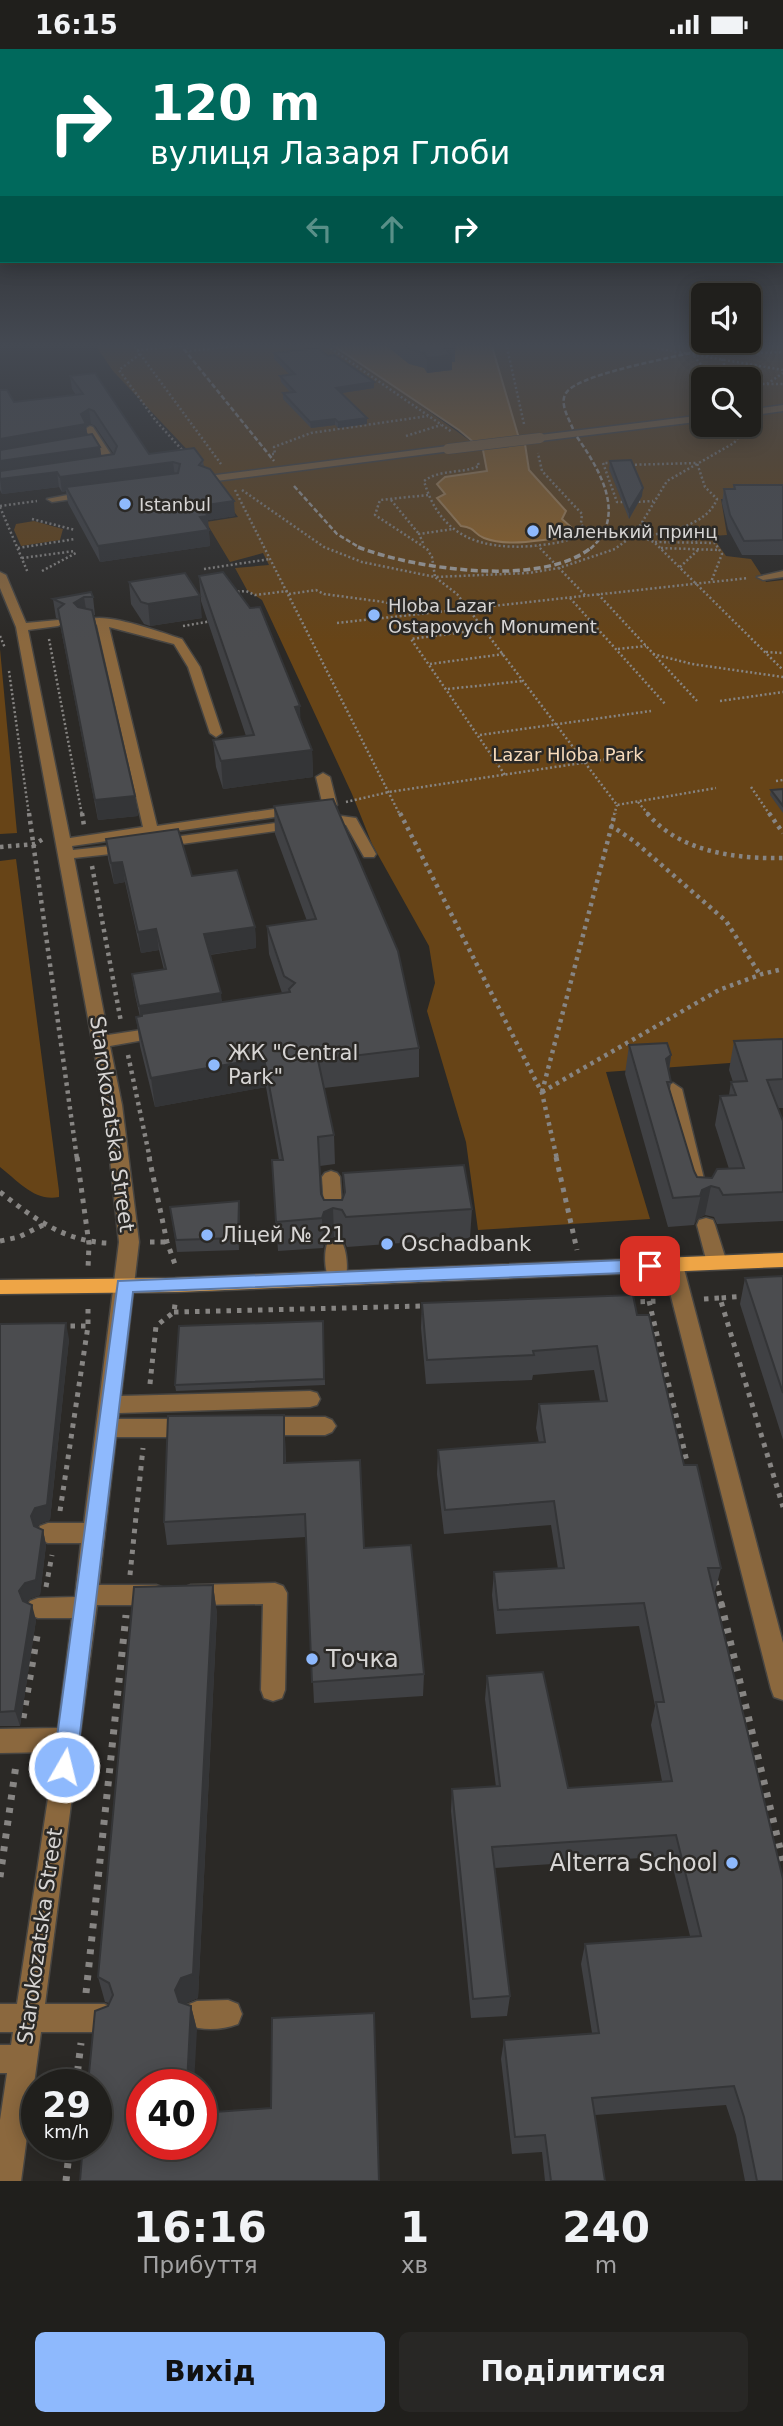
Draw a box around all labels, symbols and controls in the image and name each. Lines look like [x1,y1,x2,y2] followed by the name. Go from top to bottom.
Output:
[35,10,118,40] text: 16:15
[150,75,320,132] text: 120 m
[35,77,126,168] icon: right
[150,134,510,172] text: вулиця Лазаря Глоби
[300,210,338,248] icon: left
[373,210,411,248] icon: ahead
[446,210,484,248] icon: right
[691,283,761,437] map controls
[691,283,761,353] button: sound
[691,367,761,437] button: search
[139,494,211,515] place label: Istanbul
[117,496,133,512] marker: Istanbul
[547,521,717,542] place label: Маленький принц
[525,523,541,539] marker: Маленький принц
[388,595,597,637] place label: Hloba Lazar Ostapovych Monument
[366,607,382,623] marker: Hloba Lazar Ostapovych Monument
[492,744,644,765] park label: Lazar Hloba Park
[85,1014,139,1234] street label: Starokozatska Street
[228,1041,358,1089] place label: ЖК "Central Park"
[206,1057,222,1073] marker: ЖК "Central Park"
[221,1223,345,1247] place label: Ліцей № 21
[199,1227,215,1243] marker: Ліцей № 21
[401,1232,532,1256] place label: Oschadbank
[379,1236,395,1252] marker: Oschadbank
[620,1236,680,1296] pin
[631,1247,669,1285] icon: arrive
[325,1645,399,1673] place label: Точка
[304,1651,320,1667] marker: Точка
[27,1730,101,1804] position arrow
[13,1826,67,2046] street label: Starokozatska Street
[549,1849,718,1877] place label: Alterra School
[724,1855,740,1871] marker: Alterra School
[126,2069,217,2160] speed limit sign: 40
[42,2085,91,2125] text: 29
[44,2121,89,2142] text: km/h
[133,2203,267,2252] text: 16:16
[400,2203,429,2252] text: 1
[562,2203,650,2252] text: 240
[142,2252,258,2278] text: Прибуття
[401,2252,428,2278] text: хв
[595,2252,617,2278] text: m
[35,2332,385,2412] button: Вихід
[399,2332,748,2412] button: Поділитися

